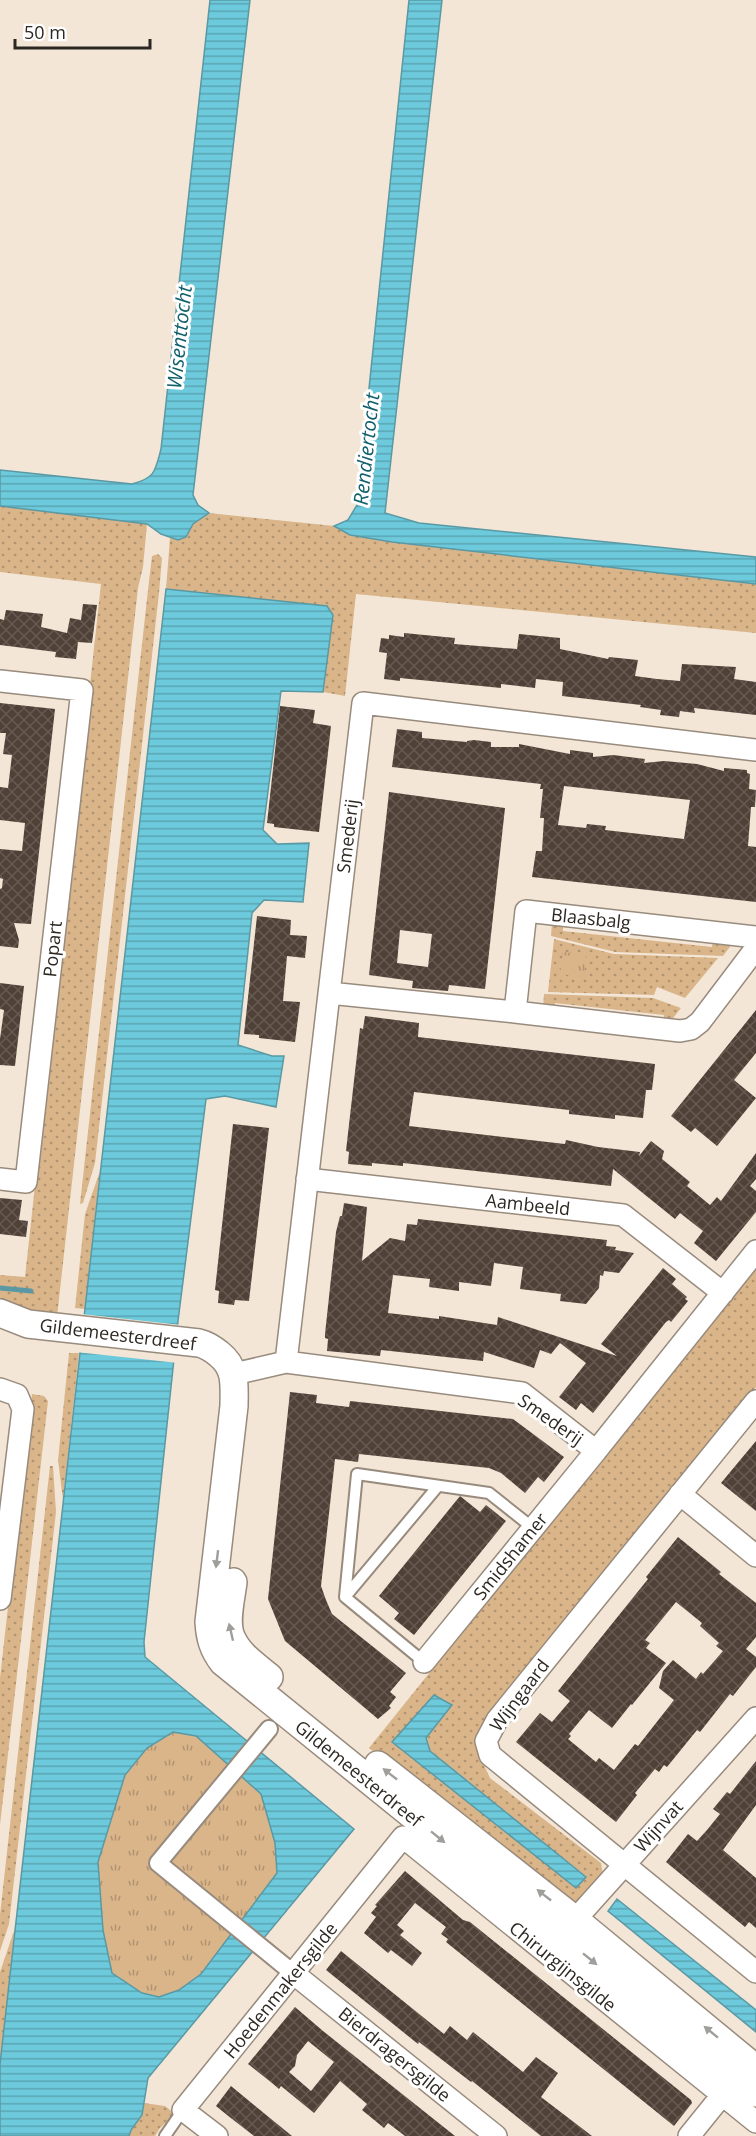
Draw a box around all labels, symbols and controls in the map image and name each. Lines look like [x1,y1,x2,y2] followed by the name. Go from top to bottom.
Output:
[15,12,150,50] scale bar
[24,20,66,44] text: 50 m
[160,283,198,390] water label: Wisenttocht
[347,390,385,506] water label: Rendiertocht
[331,798,363,874] street label: Smederij
[550,902,632,934] street label: Blaasbalg
[37,920,67,978] street label: Popart
[485,1188,571,1220] street label: Aambeeld
[38,1313,198,1356] street label: Gildemeesterdreef
[514,1388,588,1450] street label: Smederij
[467,1507,553,1605] street label: Smidshamer
[212,1549,222,1568] one-way arrow
[226,1623,236,1641] one-way arrow
[484,1654,554,1736] street label: Wijngaard
[290,1714,428,1832] street label: Gildemeesterdreef
[383,1769,398,1781] one-way arrow
[628,1795,688,1857] street label: Wijnvat
[430,1830,446,1843] one-way arrow
[536,1889,552,1901] one-way arrow
[504,1915,622,2017] street label: Chirurgijnsgilde
[218,1917,342,2063] street label: Hoedenmakersgilde
[582,1952,597,1964] one-way arrow
[334,2001,456,2107] street label: Bierdragersgilde
[703,2025,719,2038] one-way arrow

